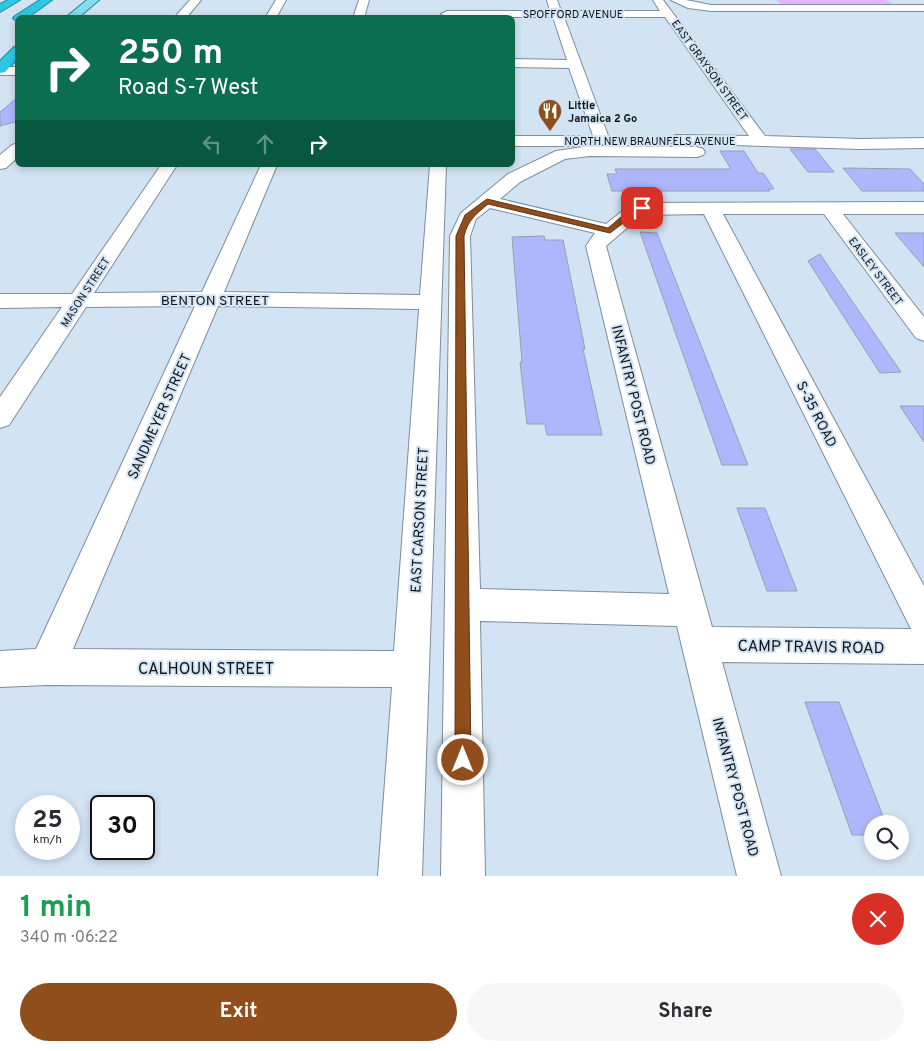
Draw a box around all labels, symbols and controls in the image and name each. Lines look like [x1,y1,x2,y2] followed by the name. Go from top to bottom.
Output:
[523,8,623,22] street label: SPOFFORD AVENUE
[668,17,750,124] street label: EAST GRAYSON STREET
[118,32,223,76] text: 250 m
[35,35,100,100] icon: right
[118,75,258,102] text: Road S-7 West
[537,98,563,132] restaurant icon: Little Jamaica 2 Go
[568,99,637,126] place label: Little Jamaica 2 Go
[198,130,226,158] icon: left
[251,130,279,158] icon: ahead
[304,130,332,158] icon: right
[564,135,736,149] street label: NORTH NEW BRAUNFELS AVENUE
[621,187,663,229] pin
[628,194,656,222] icon: arrive
[845,235,905,308] street label: EASLEY STREET
[58,255,114,330] street label: MASON STREET
[161,293,269,310] street label: BENTON STREET
[607,324,658,467] street label: INFANTRY POST ROAD
[125,351,196,482] street label: SANDMEYER STREET
[792,379,840,451] street label: S-35 ROAD
[408,447,433,593] street label: EAST CARSON STREET
[737,637,885,659] street label: CAMP TRAVIS ROAD
[138,660,274,680] street label: CALHOUN STREET
[708,716,761,859] street label: INFANTRY POST ROAD
[436,733,488,785] position arrow
[90,795,155,860] speed limit sign: 30
[32,805,63,837] text: 25
[864,815,909,860] map controls
[864,815,909,860] button: search
[33,832,62,848] text: km/h
[20,890,92,927] text: 1 min
[852,893,904,945] button: close
[20,928,118,948] text: 340 m · 06:22
[20,983,457,1041] button: Exit
[467,983,904,1041] button: Share

